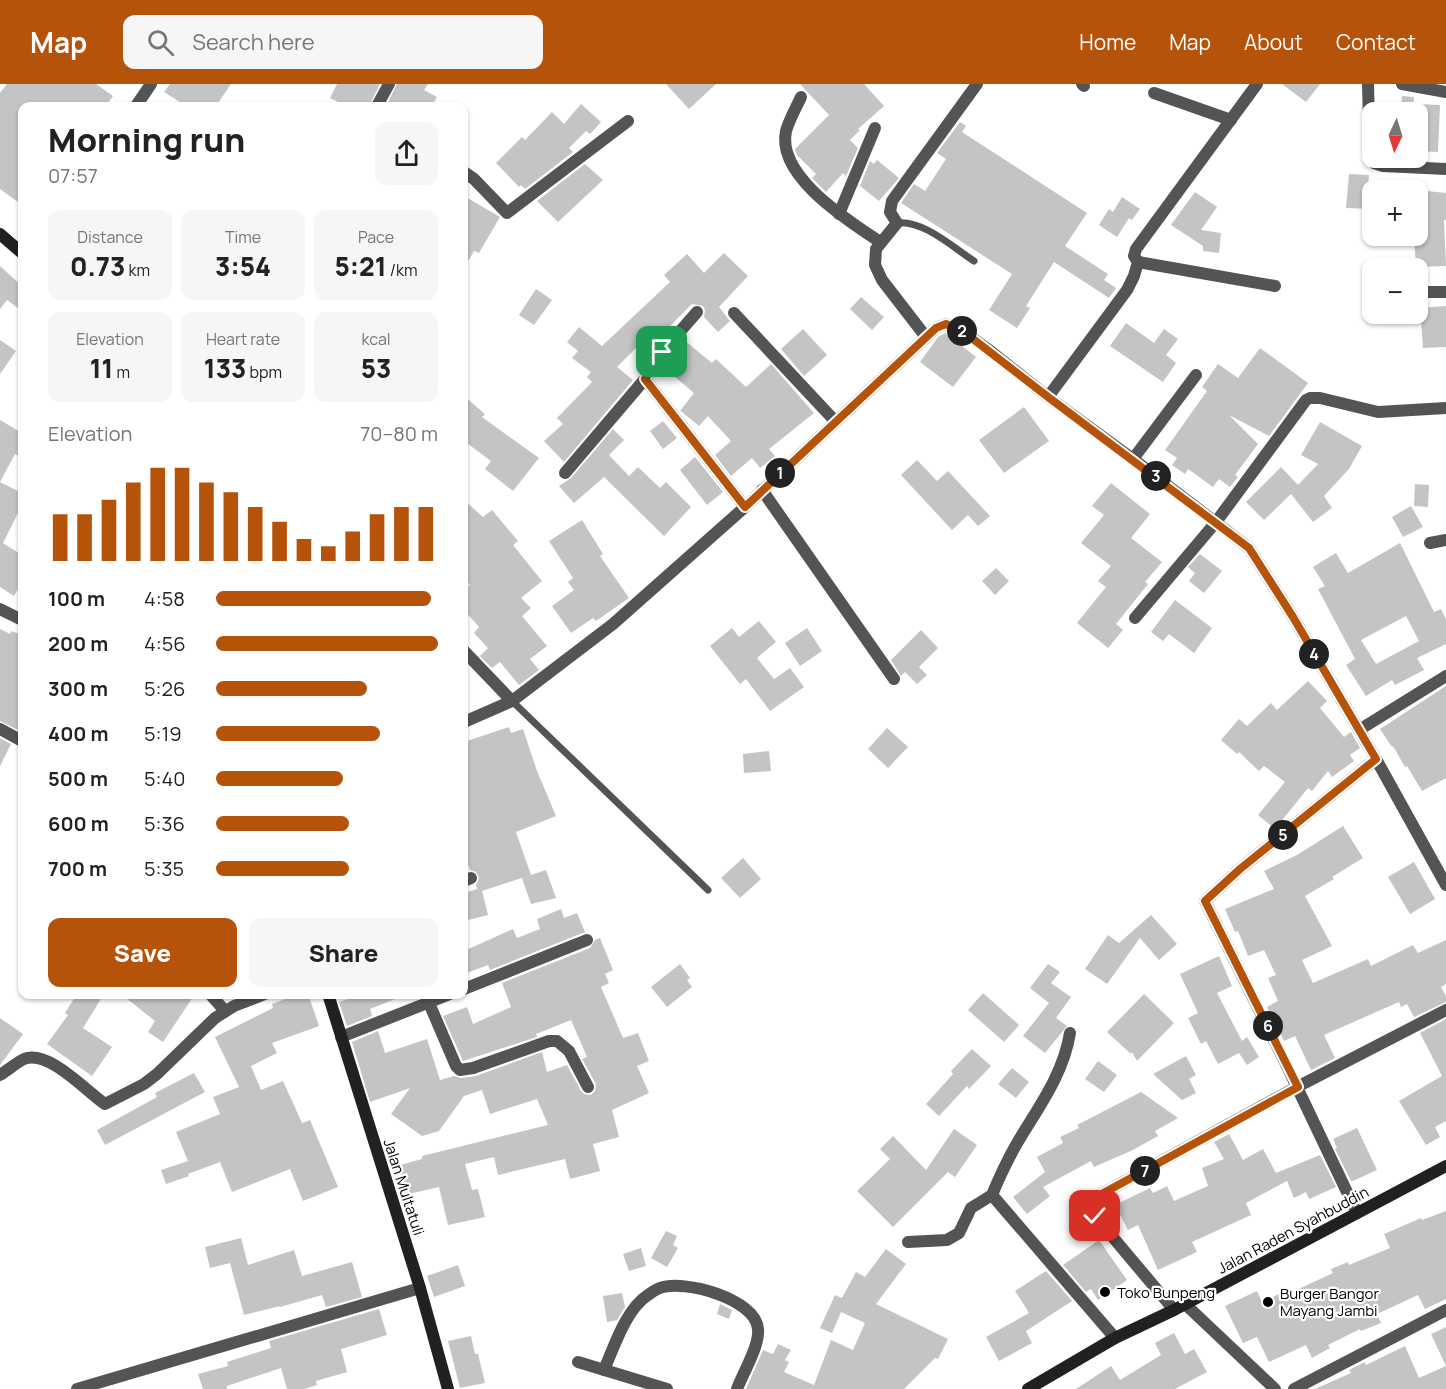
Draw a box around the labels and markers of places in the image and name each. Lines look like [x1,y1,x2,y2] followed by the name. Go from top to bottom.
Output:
[947,316,977,346] pin: 2
[636,326,687,377] pin
[765,458,795,488] pin: 1
[1141,461,1171,491] pin: 3
[1299,639,1329,669] pin: 4
[1268,820,1298,850] pin: 5
[1253,1011,1283,1041] pin: 6
[1130,1156,1160,1186] pin: 7
[1069,1190,1120,1241] pin
[1117,1282,1215,1303] place label: Toko Bunpeng
[1280,1283,1379,1321] place label: Burger Bangor Mayang Jambi
[1098,1285,1112,1299] marker: Toko Bunpeng
[1261,1295,1275,1309] marker: Burger Bangor Mayang Jambi

